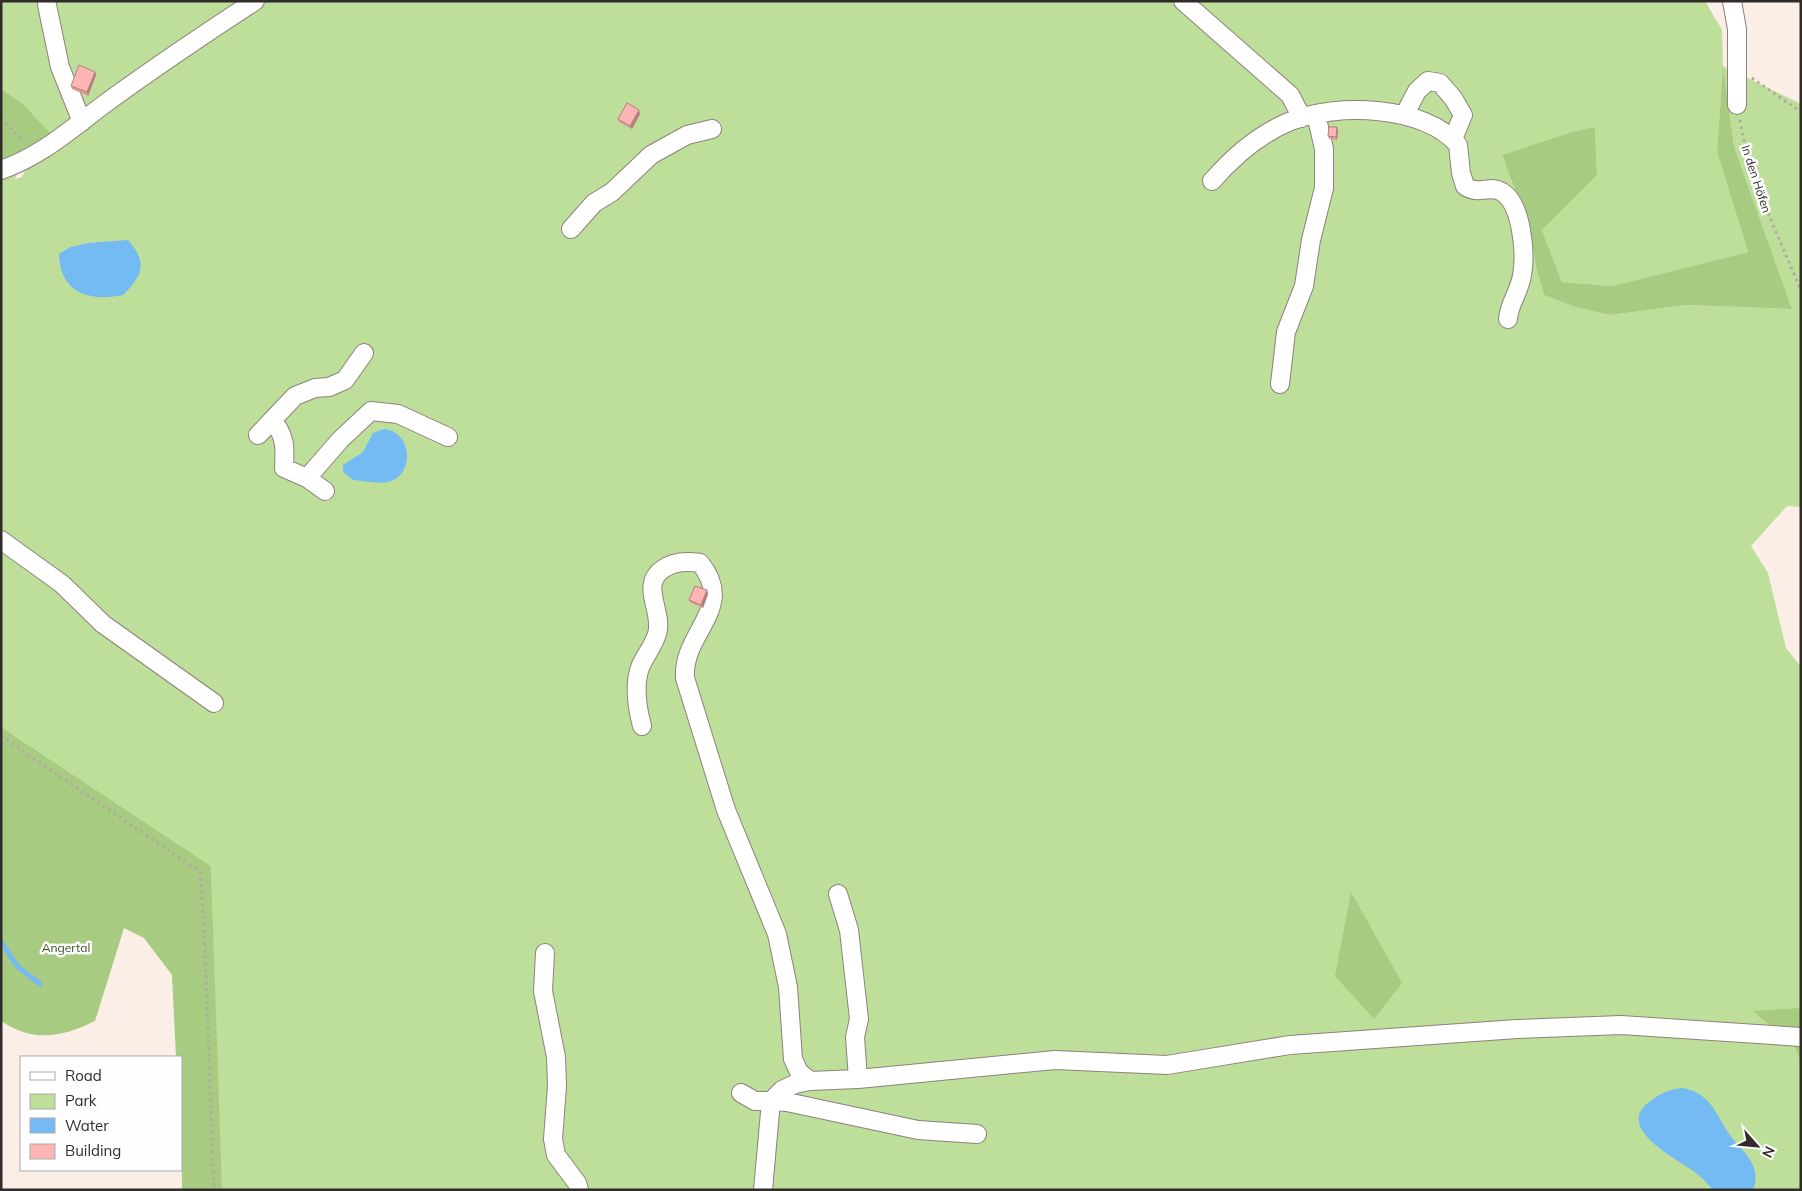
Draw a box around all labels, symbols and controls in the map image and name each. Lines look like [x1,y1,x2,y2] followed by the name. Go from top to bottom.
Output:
[1738,143,1775,215] street label: In den Höfen
[42,940,90,955] park label: Angertal
[20,1056,182,1171] legend
[65,1066,102,1085] text: Road
[65,1091,97,1110] text: Park
[65,1116,109,1135] text: Water
[1732,1121,1782,1171] north arrow
[65,1141,121,1160] text: Building
[1758,1143,1779,1161] text: N

